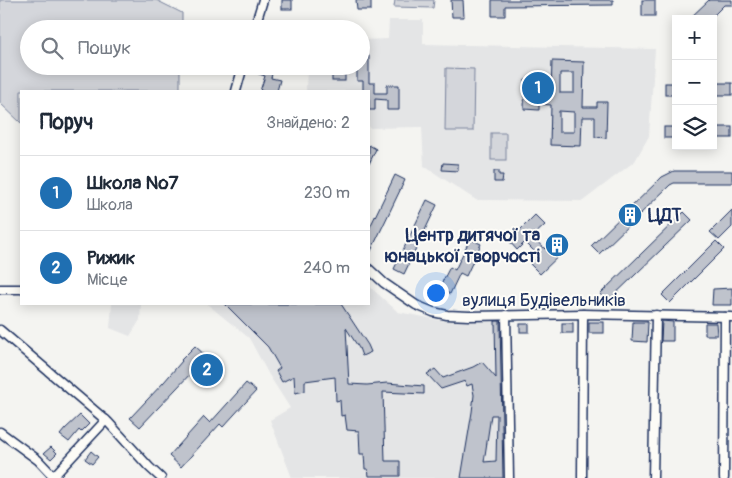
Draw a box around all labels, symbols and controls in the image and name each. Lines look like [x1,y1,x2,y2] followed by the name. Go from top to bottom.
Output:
[672,15,717,150] map controls
[672,15,717,60] button: +
[20,20,370,75] search box
[38,34,66,62] icon: search
[78,36,131,60] text: Пошук
[672,60,717,105] button: −
[522,69,554,107] pin: 1
[672,105,717,150] button: layers
[40,109,93,136] text: Поруч
[267,113,350,133] text: Знайдено: 2
[87,171,179,195] text: Школа №7
[53,183,59,203] text: 1
[304,183,350,203] text: 230 m
[87,195,133,215] text: Школа
[617,202,643,228] building icon: ЦДТ
[648,204,682,227] place label: ЦДТ
[384,224,541,268] place label: Центр дитячої та юнацької творчості
[544,232,570,258] building icon: Центр дитячої та юнацької творчості
[87,246,135,270] text: Рижик
[52,258,60,278] text: 2
[303,258,350,278] text: 240 m
[87,270,127,290] text: Місце
[423,280,449,306] your location
[462,289,626,312] street label: вулиця Будівельників
[191,351,223,389] pin: 2

